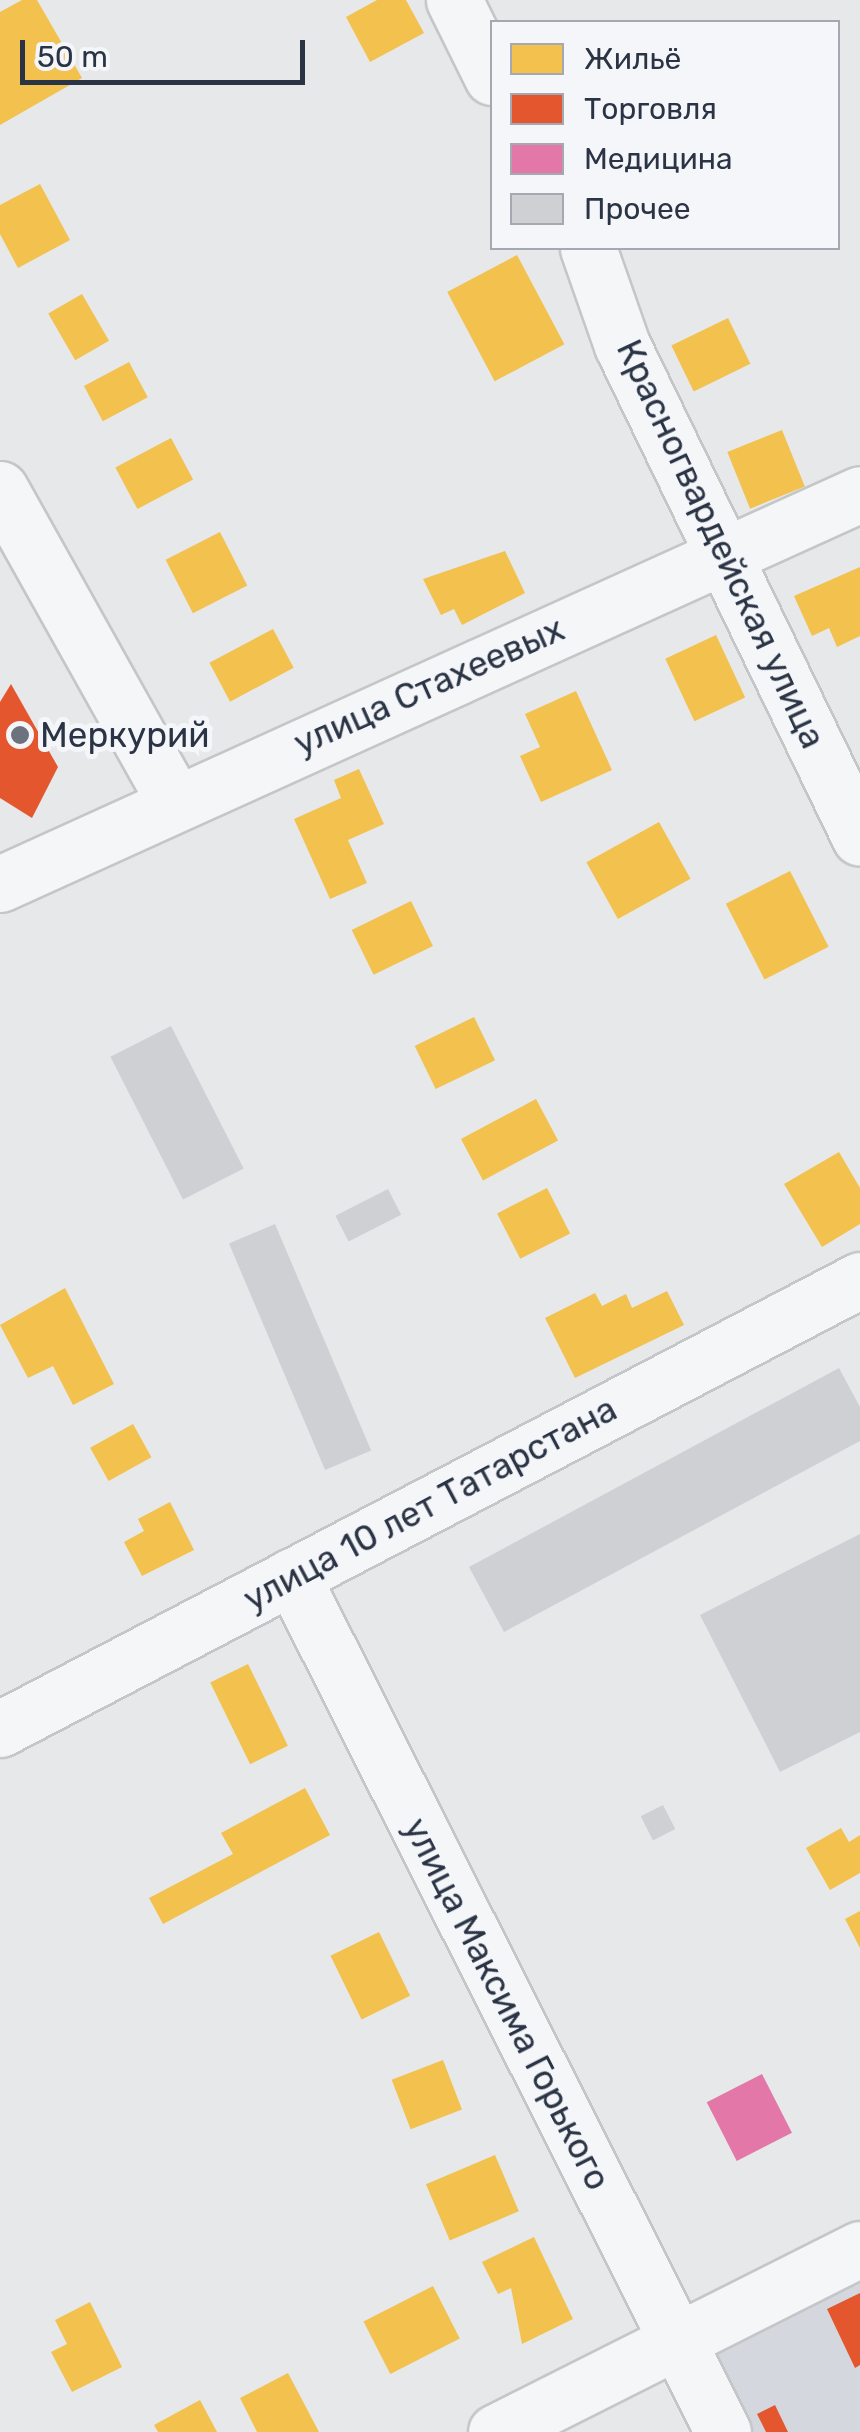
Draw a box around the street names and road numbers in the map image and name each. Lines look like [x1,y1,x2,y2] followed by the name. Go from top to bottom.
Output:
[608,333,834,755] street label: Красногвардейская улица
[287,608,571,764] street label: улица Стахеевых
[236,1388,624,1620] street label: улица 10 лет Татарстана
[395,1811,619,2197] street label: улица Максима Горького

